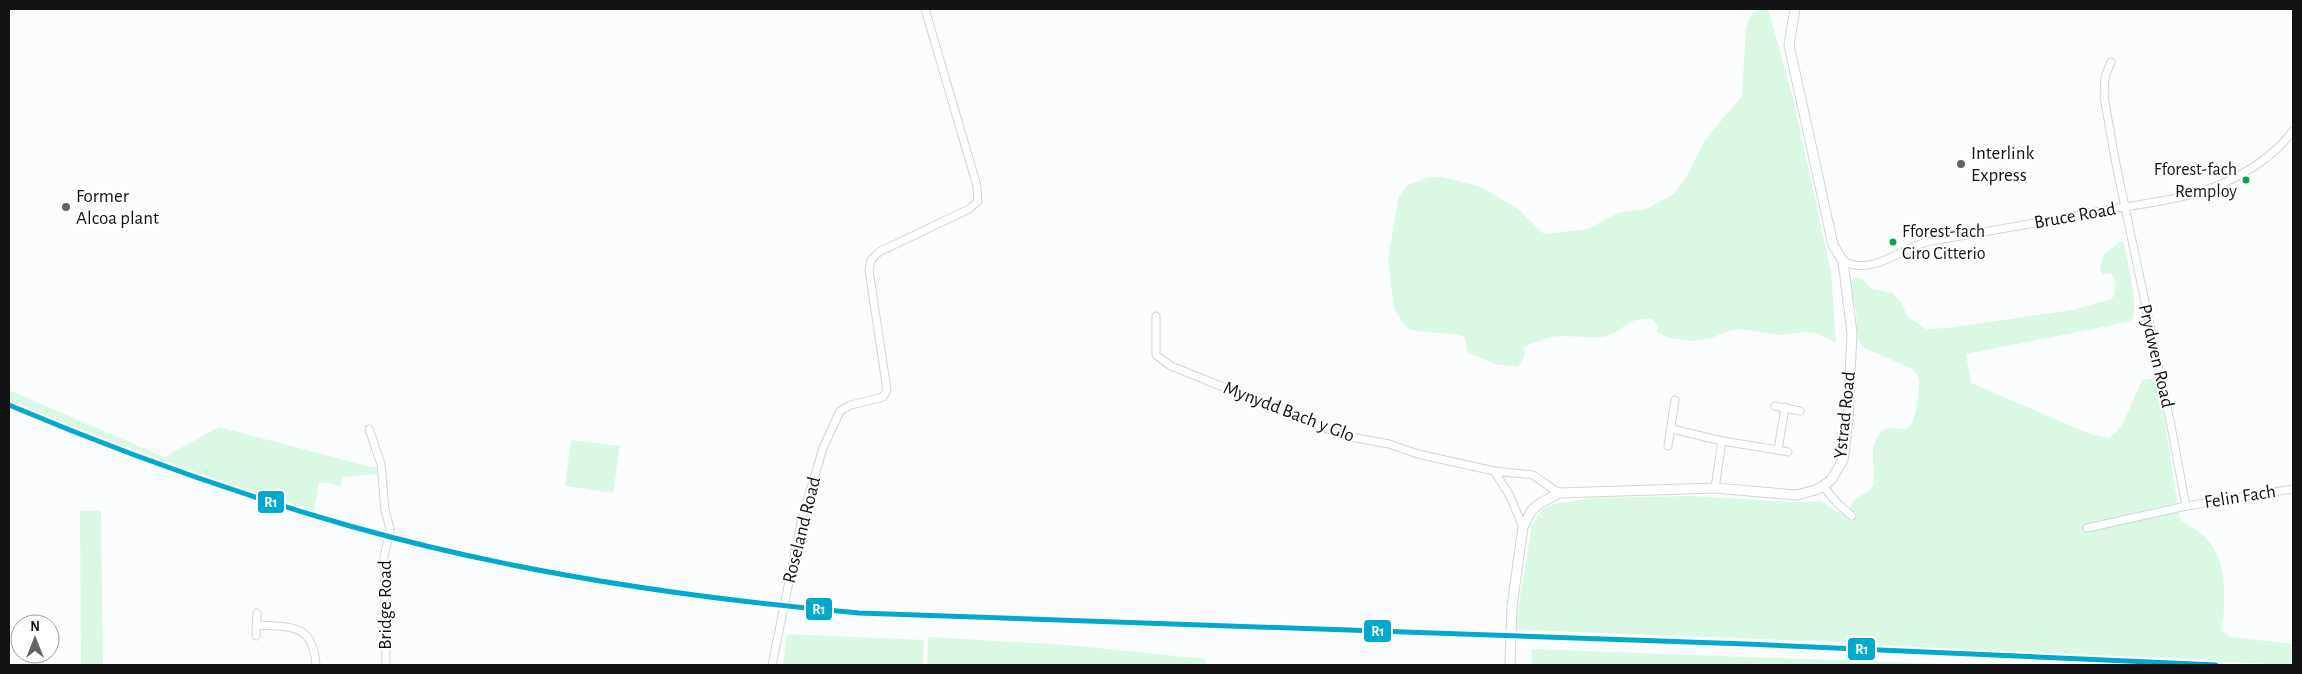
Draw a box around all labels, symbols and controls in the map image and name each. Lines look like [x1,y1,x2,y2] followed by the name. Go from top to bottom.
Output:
[1971,144,2035,185] place label: Interlink Express
[1955,158,1967,170] marker: Interlink Express
[2154,161,2237,201] place label: Fforest-fach Remploy
[2241,175,2251,185] marker: Fforest-fach Remploy
[76,187,159,228] place label: Former Alcoa plant
[2033,199,2118,233] street label: Bruce Road
[60,201,72,213] marker: Former Alcoa plant
[1902,223,1986,263] place label: Fforest-fach Ciro Citterio
[1888,237,1898,247] marker: Fforest-fach Ciro Citterio
[2135,302,2177,410] street label: Prydwen Road
[1831,370,1859,460] street label: Ystrad Road
[1221,378,1357,446] street label: Mynydd Bach y Glo
[780,475,824,585] street label: Roseland Road
[2203,482,2277,512] street label: Felin Fach
[257,490,285,514] line badge: R1
[264,496,278,510] text: R1
[376,560,395,650] street label: Bridge Road
[805,597,833,621] line badge: R1
[812,603,826,617] text: R1
[10,614,60,664] north arrow
[1363,619,1392,643] line badge: R1
[30,620,40,634] text: N
[1371,625,1385,639] text: R1
[1847,637,1876,661] line badge: R1
[1855,643,1869,657] text: R1

